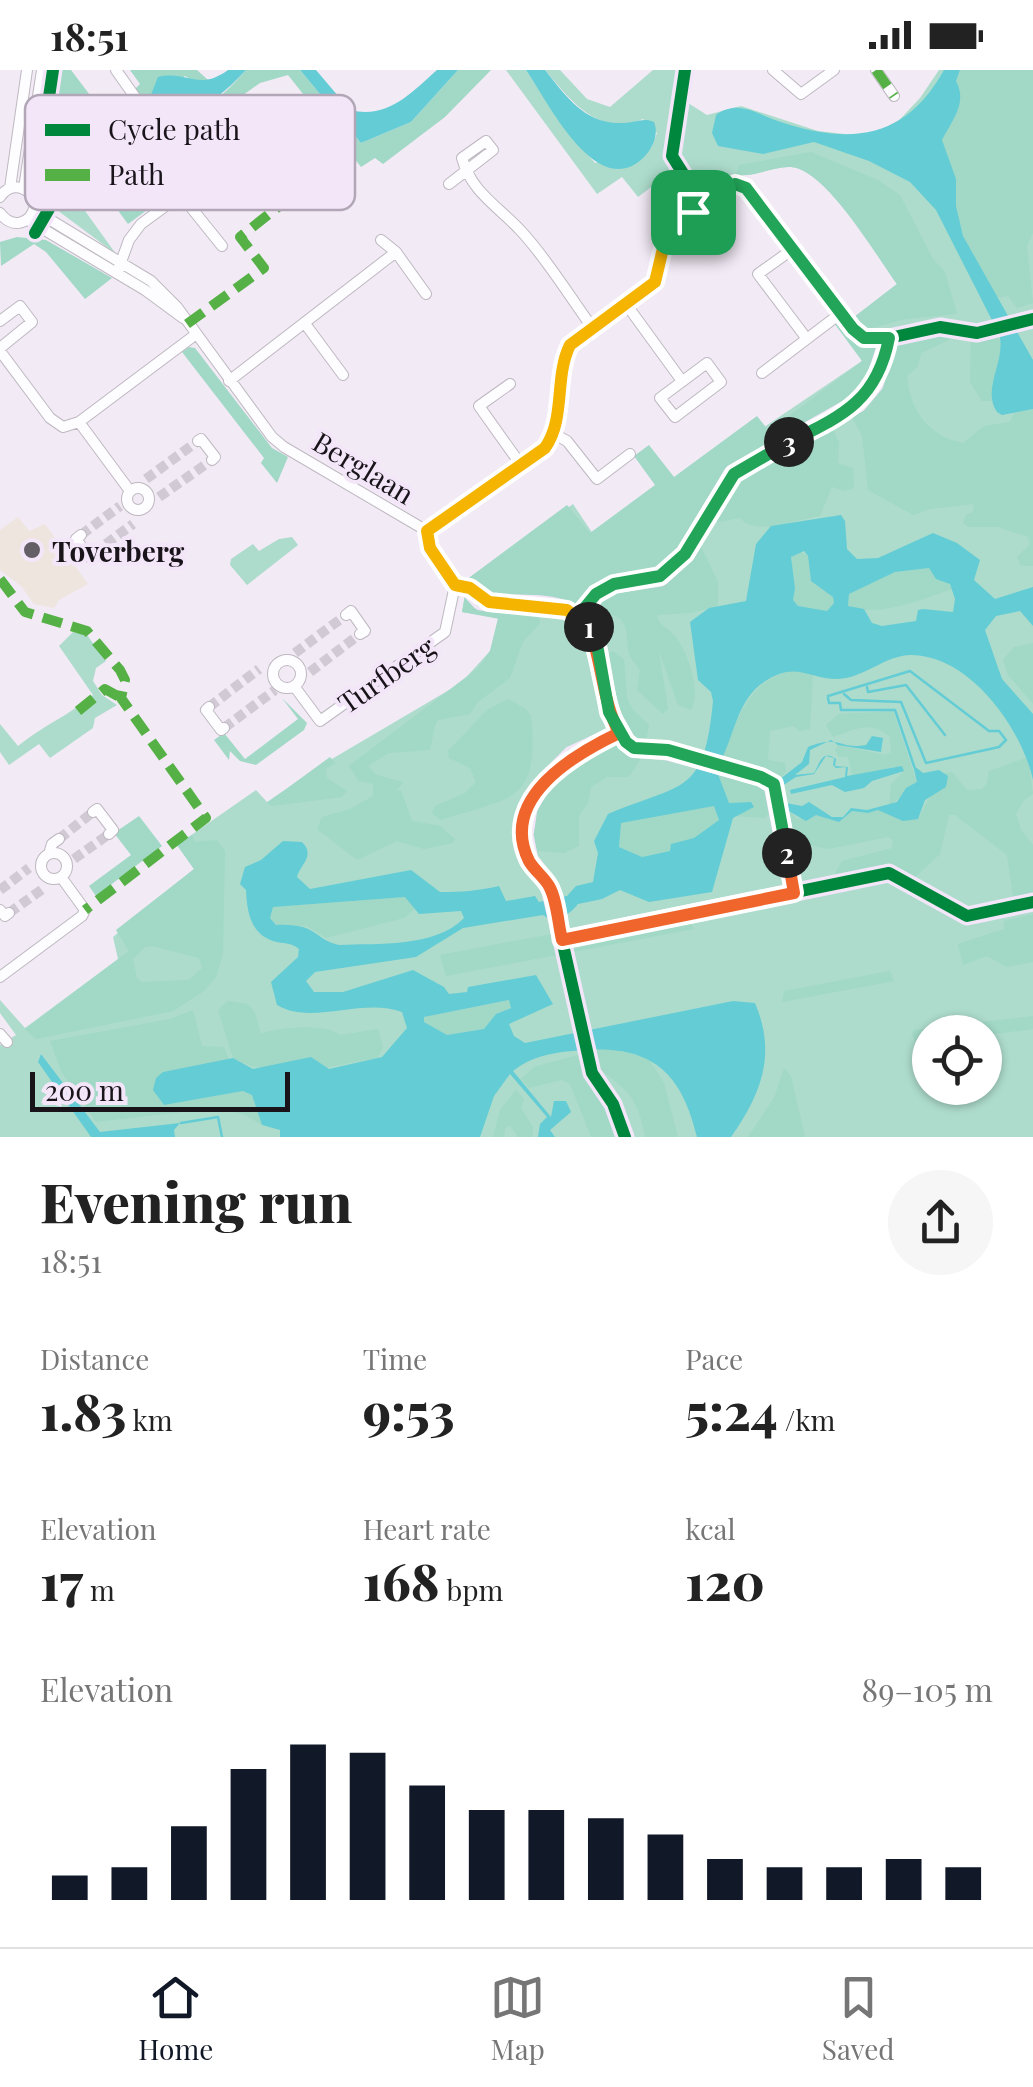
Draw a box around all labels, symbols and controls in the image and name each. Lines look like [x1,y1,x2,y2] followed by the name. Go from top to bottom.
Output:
[50,10,129,61] text: 18:51
[25,95,355,210] legend
[108,110,241,147] text: Cycle path
[108,155,165,192] text: Path
[651,170,736,255] pin
[666,185,721,240] icon: arrive
[764,417,814,467] pin: 3
[307,422,422,512] street label: Berglaan
[782,423,796,460] text: 3
[52,532,185,569] place label: Toverberg
[21,539,43,561] marker: Toverberg
[564,602,614,652] pin: 1
[584,608,594,645] text: 1
[330,627,442,721] street label: Turfberg
[762,828,812,878] pin: 2
[780,834,794,871] text: 2
[912,1015,1002,1105] map controls
[912,1015,1002,1105] button: locate
[30,1067,290,1112] scale bar
[45,1071,124,1108] text: 200 m
[40,1163,352,1237] text: Evening run
[888,1170,993,1275] button: share
[40,1238,102,1281] text: 18:51
[40,1340,149,1377] text: Distance
[363,1340,427,1377] text: Time
[685,1340,743,1377] text: Pace
[40,1377,126,1444] text: 1.83
[363,1377,455,1444] text: 9:53
[685,1377,778,1444] text: 5:24
[126,1401,173,1438] text: km
[778,1401,835,1438] text: /km
[40,1510,156,1547] text: Elevation
[363,1510,491,1547] text: Heart rate
[685,1510,736,1547] text: kcal
[40,1547,83,1614] text: 17
[363,1547,440,1614] text: 168
[685,1547,765,1614] text: 120
[83,1571,115,1608] text: m
[440,1571,503,1608] text: bpm
[40,1667,173,1710] text: Elevation
[862,1667,993,1710] text: 89–105 m
[138,1970,213,2067] tab: Home
[490,1970,545,2067] tab: Map
[822,1970,895,2067] tab: Saved

